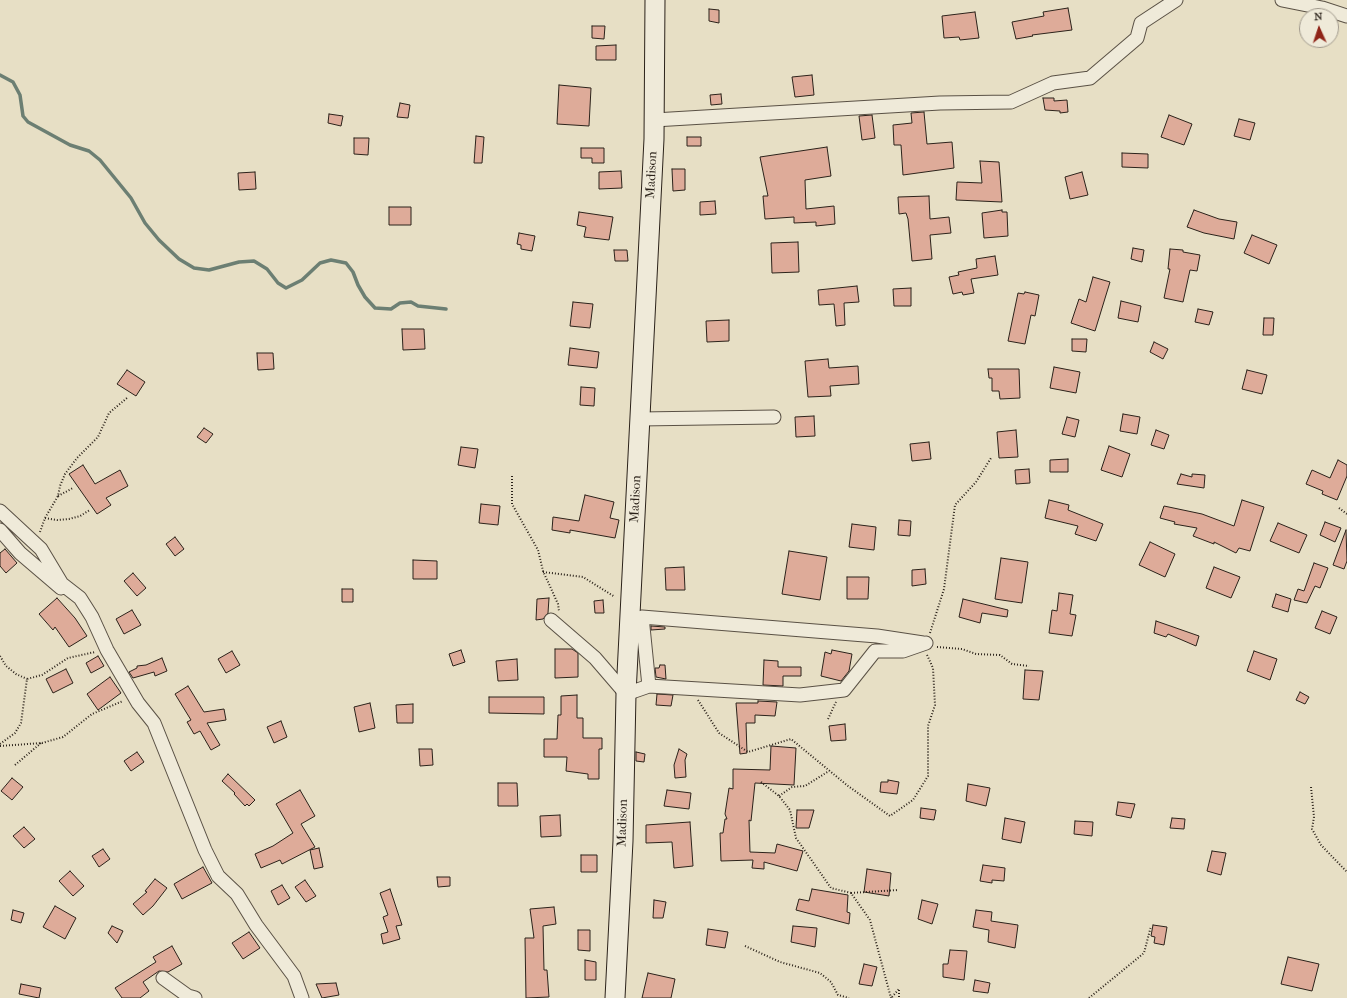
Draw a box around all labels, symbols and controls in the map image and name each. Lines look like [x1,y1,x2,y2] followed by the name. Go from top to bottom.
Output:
[1299,8,1339,48] north arrow
[1314,10,1323,23] text: N
[643,151,661,199] street label: Madison
[627,475,645,523] street label: Madison
[614,799,632,847] street label: Madison

